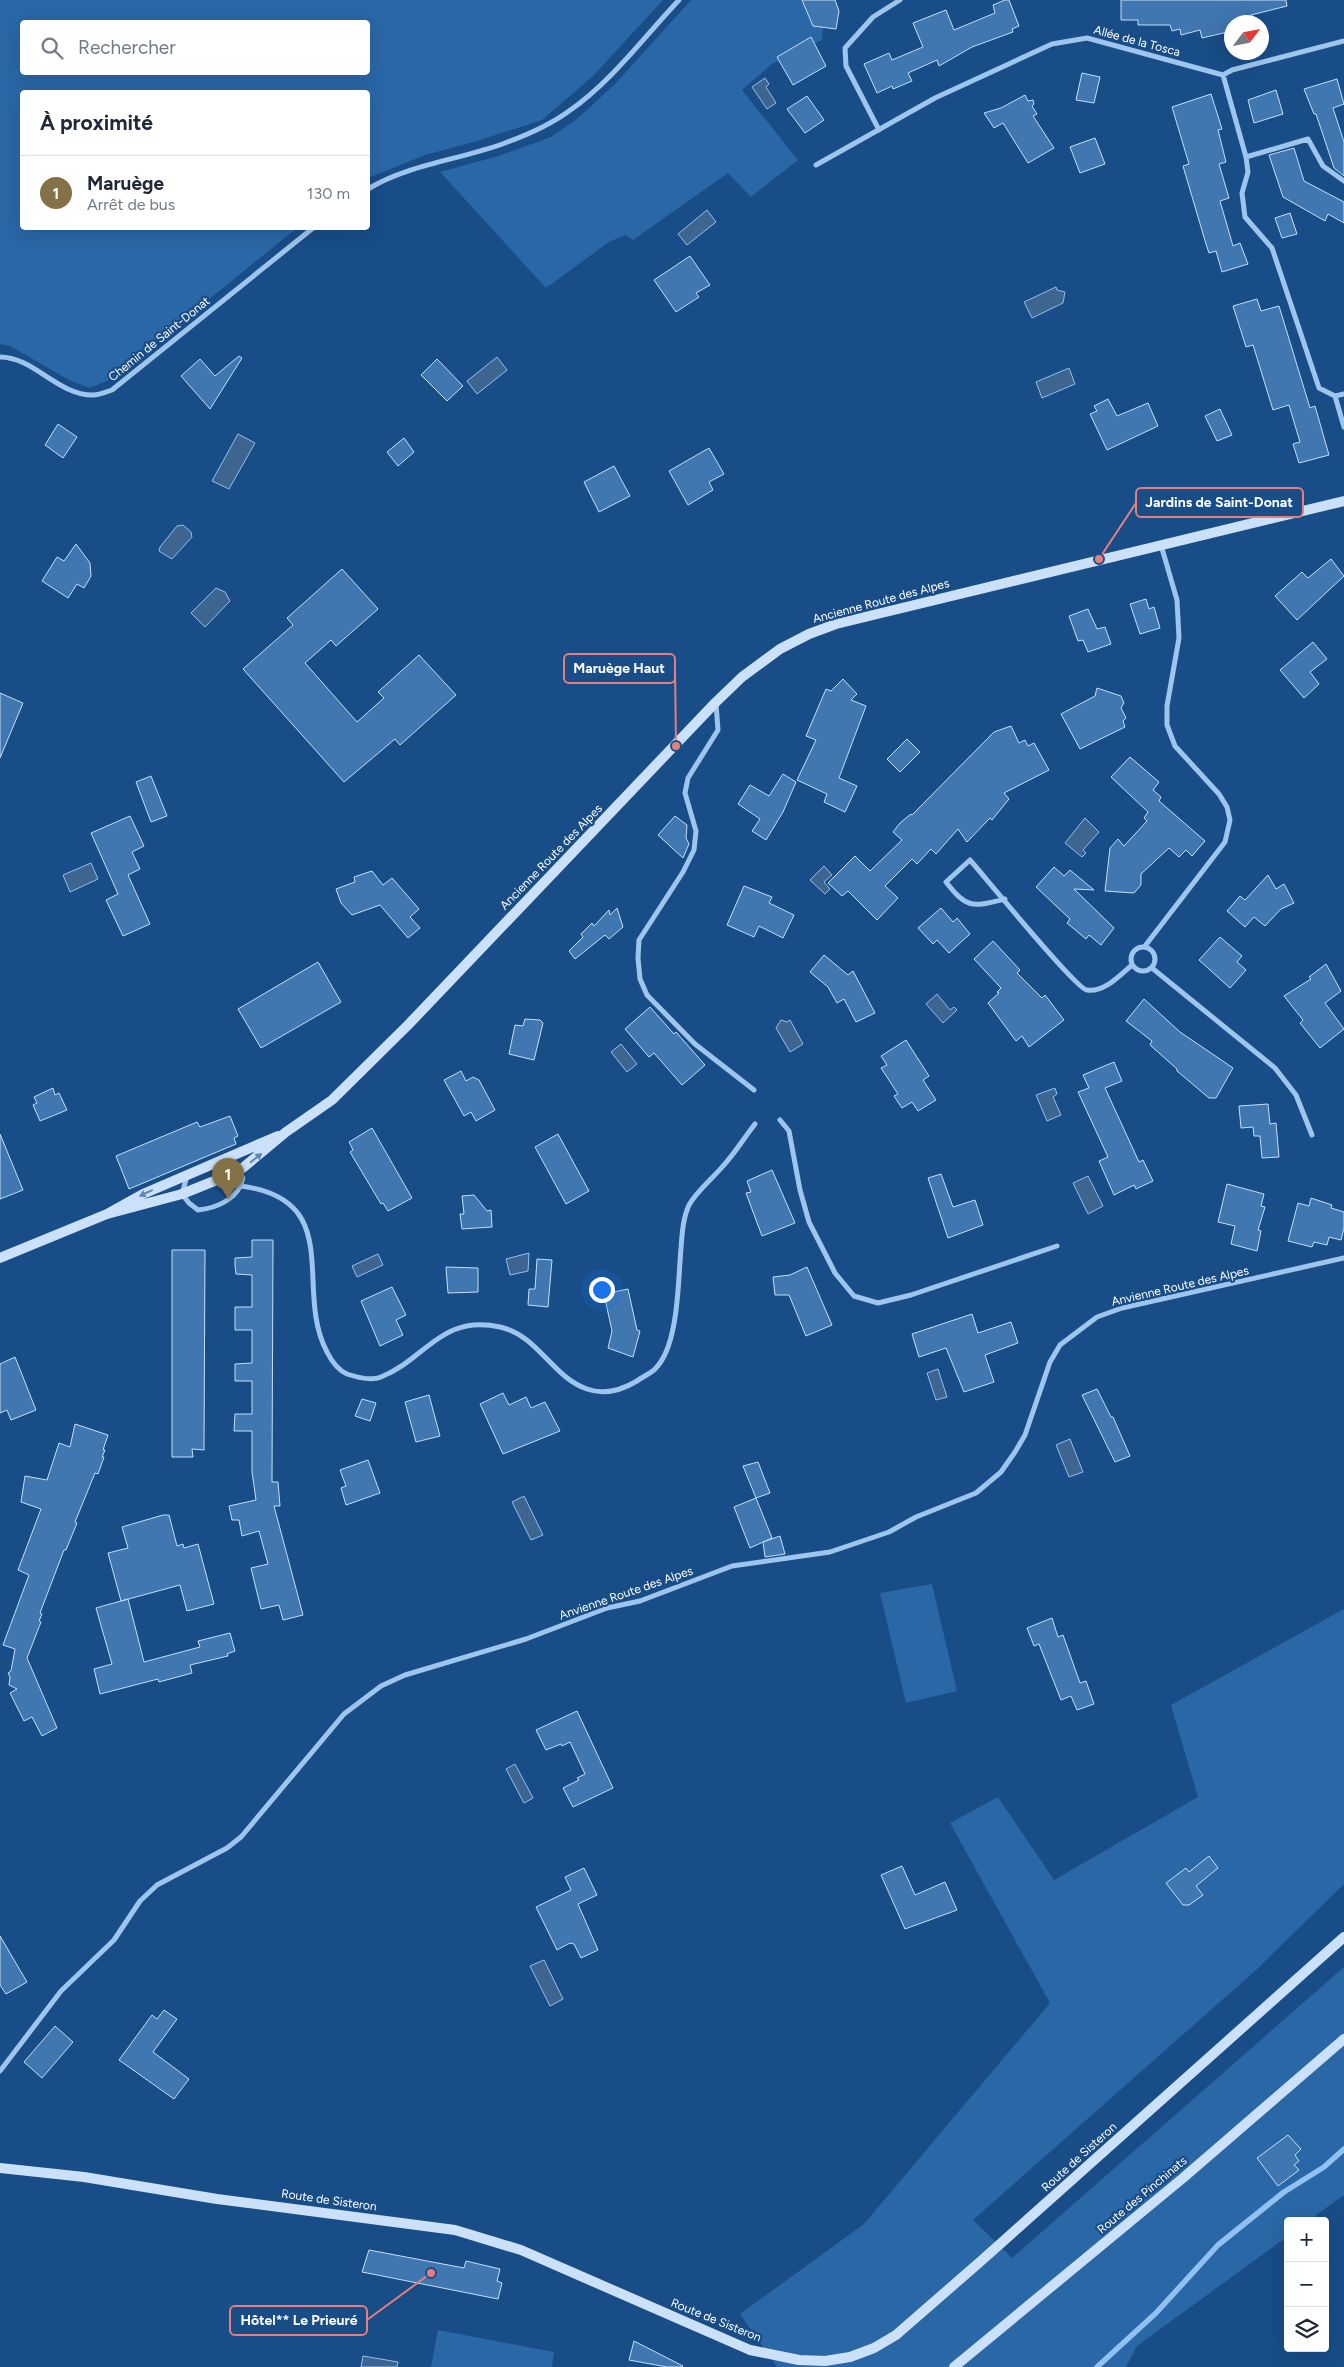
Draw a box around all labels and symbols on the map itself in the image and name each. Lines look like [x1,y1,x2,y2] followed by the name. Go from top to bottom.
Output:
[1224,15,1269,60] north arrow
[1092,23,1182,59] street label: Allée de la Tosca
[106,294,213,384] street label: Chemin de Saint-Donat
[1136,488,1303,517] callout: Jardins de Saint-Donat
[1145,494,1293,511] text: Jardins de Saint-Donat
[811,576,951,626] street label: Ancienne Route des Alpes
[564,654,675,683] callout: Maruège Haut
[573,660,665,677] text: Maruège Haut
[497,801,605,913] street label: Ancienne Route des Alpes
[250,1153,263,1164] one-way arrow
[212,1158,244,1199] pin: 1
[139,1189,153,1197] one-way arrow
[1110,1263,1250,1309] street label: Anvienne Route des Alpes
[589,1277,615,1303] your location
[557,1563,695,1622] street label: Anvienne Route des Alpes
[1039,2119,1120,2194] street label: Route de Sisteron
[1094,2153,1190,2237] street label: Route des Pinchinats
[280,2186,378,2214] street label: Route de Sisteron
[669,2295,764,2345] street label: Route de Sisteron
[230,2306,367,2335] callout: Hôtel** Le Prieuré
[240,2312,358,2329] text: Hôtel** Le Prieuré

